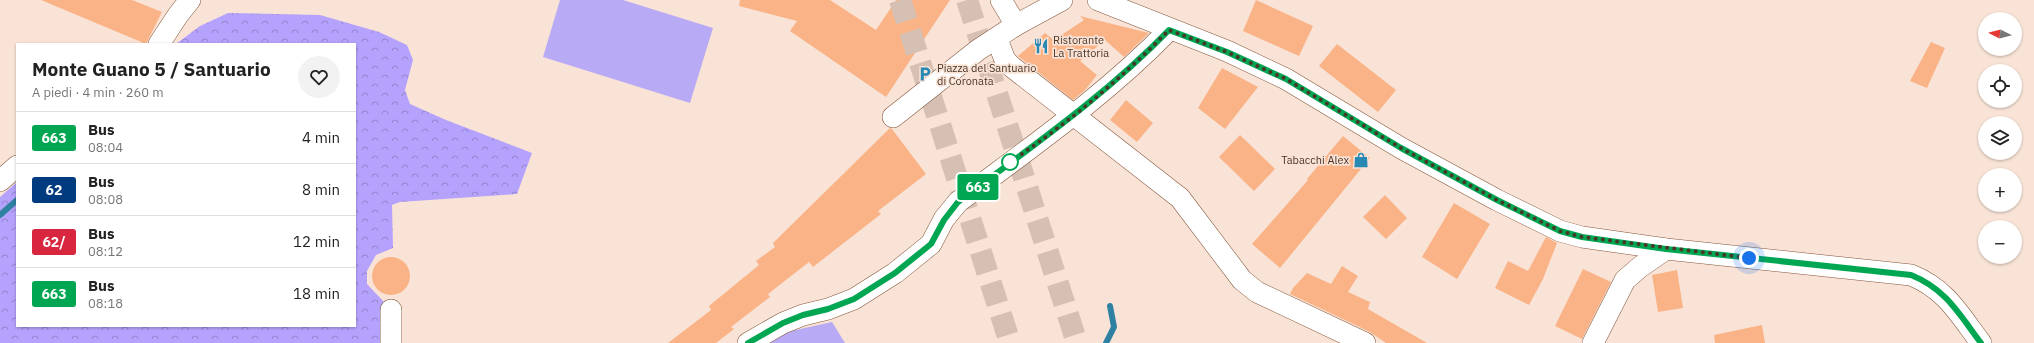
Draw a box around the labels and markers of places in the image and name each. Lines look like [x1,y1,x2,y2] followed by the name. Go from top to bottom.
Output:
[1053,33,1109,60] place label: Ristorante La Trattoria
[1032,37,1050,55] restaurant icon: Ristorante La Trattoria
[937,61,1036,88] place label: Piazza del Santuario di Coronata
[916,65,934,83] parking icon: Piazza del Santuario di Coronata
[1352,151,1370,169] shop icon: Tabacchi Alex
[1001,153,1019,171] unlabelled marker
[1281,153,1349,167] place label: Tabacchi Alex

